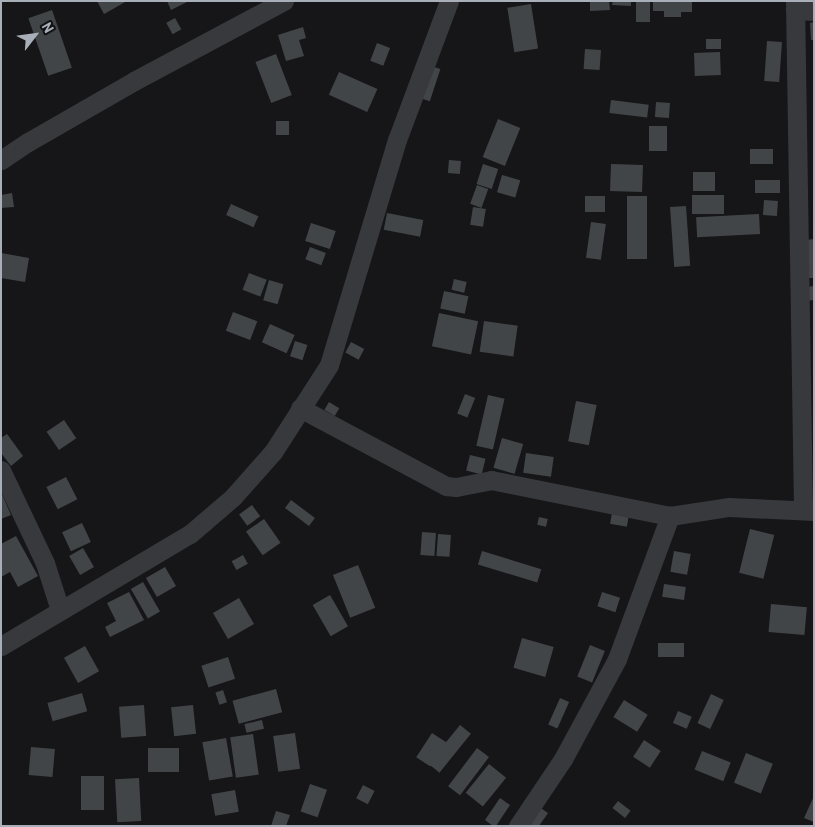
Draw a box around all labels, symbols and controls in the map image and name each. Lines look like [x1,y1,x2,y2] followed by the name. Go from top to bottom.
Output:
[10,10,60,60] north arrow
[39,19,58,36] text: N

